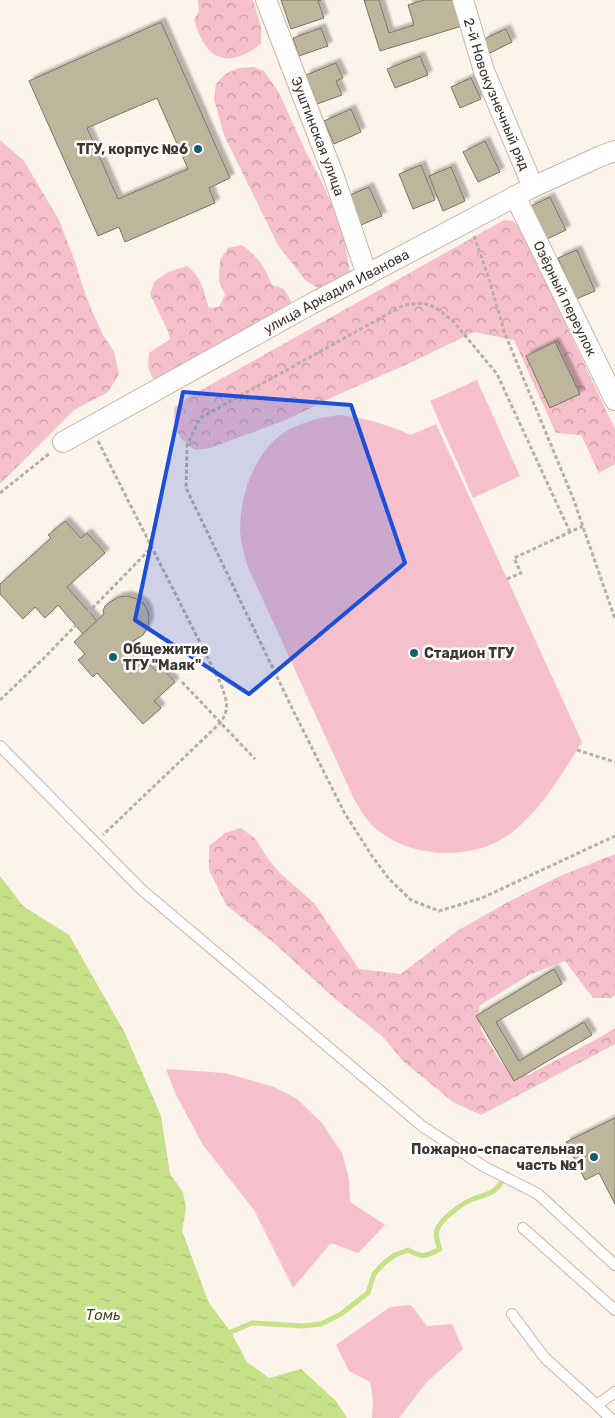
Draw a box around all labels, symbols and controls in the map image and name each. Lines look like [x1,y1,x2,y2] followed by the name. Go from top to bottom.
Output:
[460,16,533,173] street label: 2-й Новокузнечный ряд
[288,74,348,198] street label: Эуштинская улица
[76,141,188,158] place label: ТГУ, корпус №6
[192,143,204,155] marker: ТГУ, корпус №6
[530,238,601,359] street label: Озёрный переулок
[260,245,412,337] street label: улица Аркадия Иванова
[123,641,208,674] place label: Общежитие ТГУ "Маяк"
[424,645,515,662] place label: Стадион ТГУ
[408,647,420,659] marker: Стадион ТГУ
[107,651,119,663] marker: Общежитие ТГУ "Маяк"
[411,1141,584,1174] place label: Пожарно-спасательная часть №1
[588,1151,600,1163] marker: Пожарно-спасательная часть №1
[86,1306,121,1324] water label: Томь

